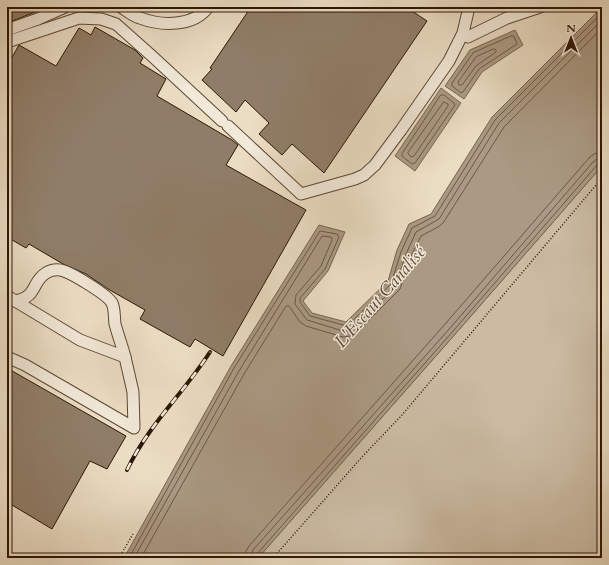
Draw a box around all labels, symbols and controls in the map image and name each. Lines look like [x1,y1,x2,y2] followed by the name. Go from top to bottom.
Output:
[551,18,591,58] north arrow
[566,21,576,36] text: N
[329,240,432,353] water label: L'Escaut Canalisé

